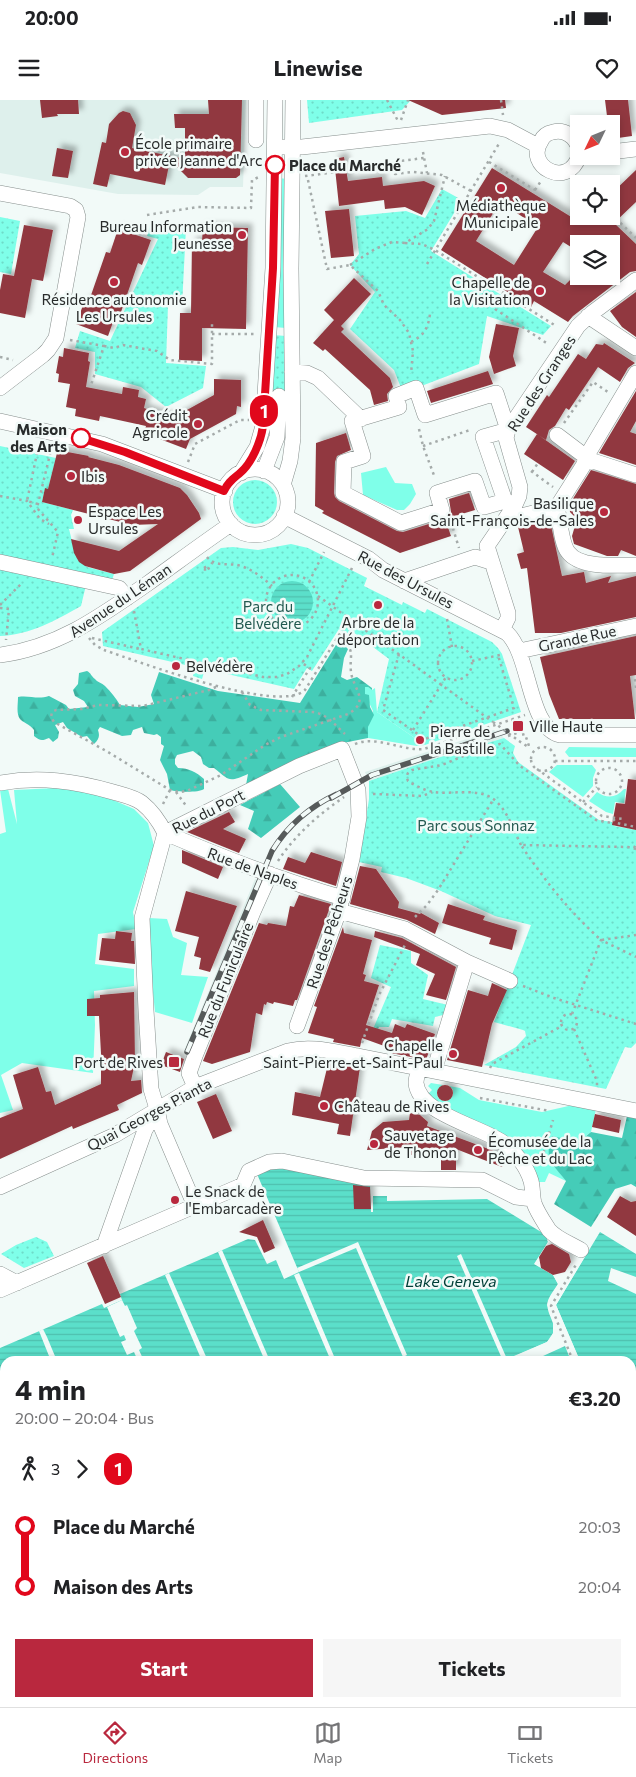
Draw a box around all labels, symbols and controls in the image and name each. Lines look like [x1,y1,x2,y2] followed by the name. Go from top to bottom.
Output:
[25,6,79,29] text: 20:00
[15,54,43,82] icon: menu
[273,54,363,81] text: Linewise
[593,54,621,82] icon: heart
[570,115,620,165] north arrow
[570,115,620,285] map controls
[135,133,262,169] place label: École primaire privée Jeanne d'Arc
[119,146,131,158] marker: École primaire privée Jeanne d'Arc
[265,155,285,175] marker: Place du Marché
[289,156,401,174] place label: Place du Marché
[570,175,620,225] button: locate
[495,182,507,194] marker: Médiathèque Municipale
[456,196,546,231] place label: Médiathèque Municipale
[99,217,232,252] place label: Bureau Information Jeunesse
[236,229,248,241] marker: Bureau Information Jeunesse
[570,235,620,285] button: layers
[449,273,530,308] place label: Chapelle de la Visitation
[108,276,120,288] marker: Résidence autonomie Les Ursules
[534,285,546,297] marker: Chapelle de la Visitation
[41,290,187,325] place label: Résidence autonomie Les Ursules
[503,331,579,435] street label: Rue des Granges
[248,395,280,427] line badge: 1
[260,400,268,422] text: 1
[132,406,188,441] place label: Crédit Agricole
[192,418,204,430] marker: Crédit Agricole
[10,420,67,455] place label: Maison des Arts
[71,428,91,448] marker: Maison des Arts
[81,467,105,485] place label: Ibis
[65,470,77,482] marker: Ibis
[430,494,594,529] place label: Basilique Saint-François-de-Sales
[88,502,162,537] place label: Espace Les Ursules
[598,506,610,518] marker: Basilique Saint-François-de-Sales
[72,514,84,526] marker: Espace Les Ursules
[355,546,457,612] street label: Rue des Ursules
[66,559,174,641] street label: Avenue du Léman
[235,597,302,632] park label: Parc du Belvédère
[372,599,384,611] marker: Arbre de la déportation
[337,613,419,648] place label: Arbre de la déportation
[536,621,618,655] street label: Grande Rue
[186,657,253,675] place label: Belvédère
[170,660,182,672] marker: Belvédère
[529,717,603,735] place label: Ville Haute
[511,719,525,733] marker: Ville Haute
[430,722,494,757] place label: Pierre de la Bastille
[414,734,426,746] marker: Pierre de la Bastille
[169,785,247,837] street label: Rue du Port
[417,816,535,834] park label: Parc sous Sonnaz
[205,843,301,893] street label: Rue de Naples
[302,873,356,991] street label: Rue des Pêcheurs
[194,919,256,1040] street label: Rue du Funiculaire
[263,1036,443,1071] place label: Chapelle Saint-Pierre-et-Saint-Paul
[447,1048,459,1060] marker: Chapelle Saint-Pierre-et-Saint-Paul
[74,1053,163,1071] place label: Port de Rives
[167,1055,181,1069] marker: Port de Rives
[84,1074,214,1154] street label: Quai Georges Pianta
[334,1097,449,1115] place label: Château de Rives
[318,1100,330,1112] marker: Château de Rives
[384,1126,457,1161] place label: Sauvetage de Thonon
[488,1131,592,1167] place label: Écomusée de la Pêche et du Lac
[368,1138,380,1150] marker: Sauvetage de Thonon
[472,1144,484,1156] marker: Écomusée de la Pêche et du Lac
[185,1182,282,1217] place label: Le Snack de l'Embarcadère
[169,1194,181,1206] marker: Le Snack de l'Embarcadère
[405,1271,497,1290] water label: Lake Geneva
[15,1372,86,1406] text: 4 min
[568,1387,621,1410] text: €3.20
[15,1408,154,1427] text: 20:00 – 20:04 · Bus
[15,1455,43,1483] icon: walk
[68,1455,96,1483] icon: forward
[114,1458,122,1480] text: 1
[51,1459,60,1478] text: 3
[53,1515,195,1538] text: Place du Marché
[578,1517,621,1536] text: 20:03
[53,1575,193,1598] text: Maison des Arts
[578,1577,621,1596] text: 20:04
[15,1639,313,1697] button: Start
[323,1639,621,1697] button: Tickets
[83,1719,148,1766] tab: Directions
[313,1719,342,1766] tab: Map
[507,1719,553,1766] tab: Tickets

